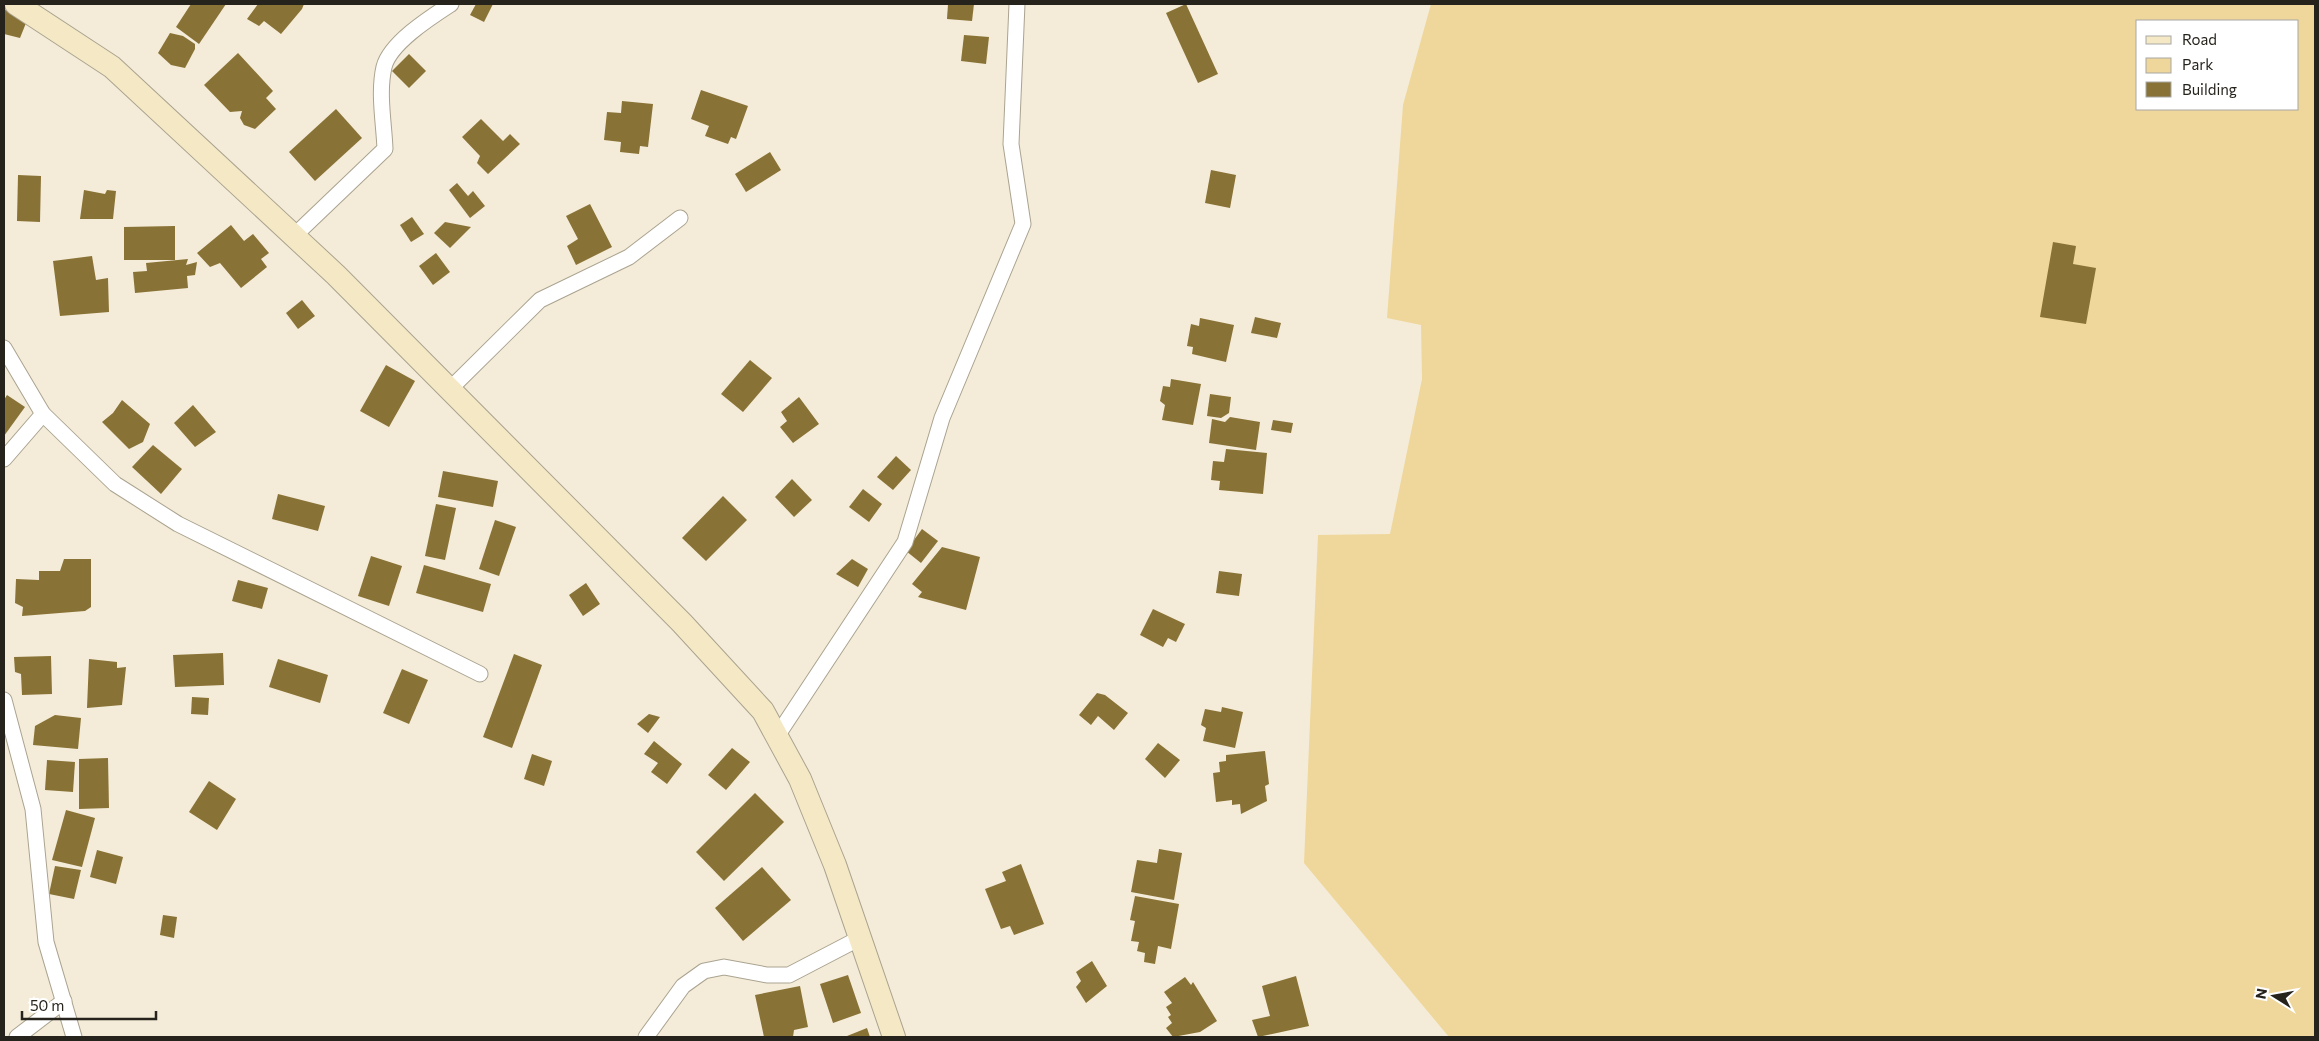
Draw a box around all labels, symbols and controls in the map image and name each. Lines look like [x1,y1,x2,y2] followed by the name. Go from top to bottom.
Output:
[2136,20,2299,110] legend
[2182,30,2217,48] text: Road
[2182,55,2213,73] text: Park
[2182,80,2237,98] text: Building
[2249,971,2299,1021] north arrow
[2251,987,2270,1000] text: N
[22,988,156,1020] scale bar
[30,996,64,1014] text: 50 m

